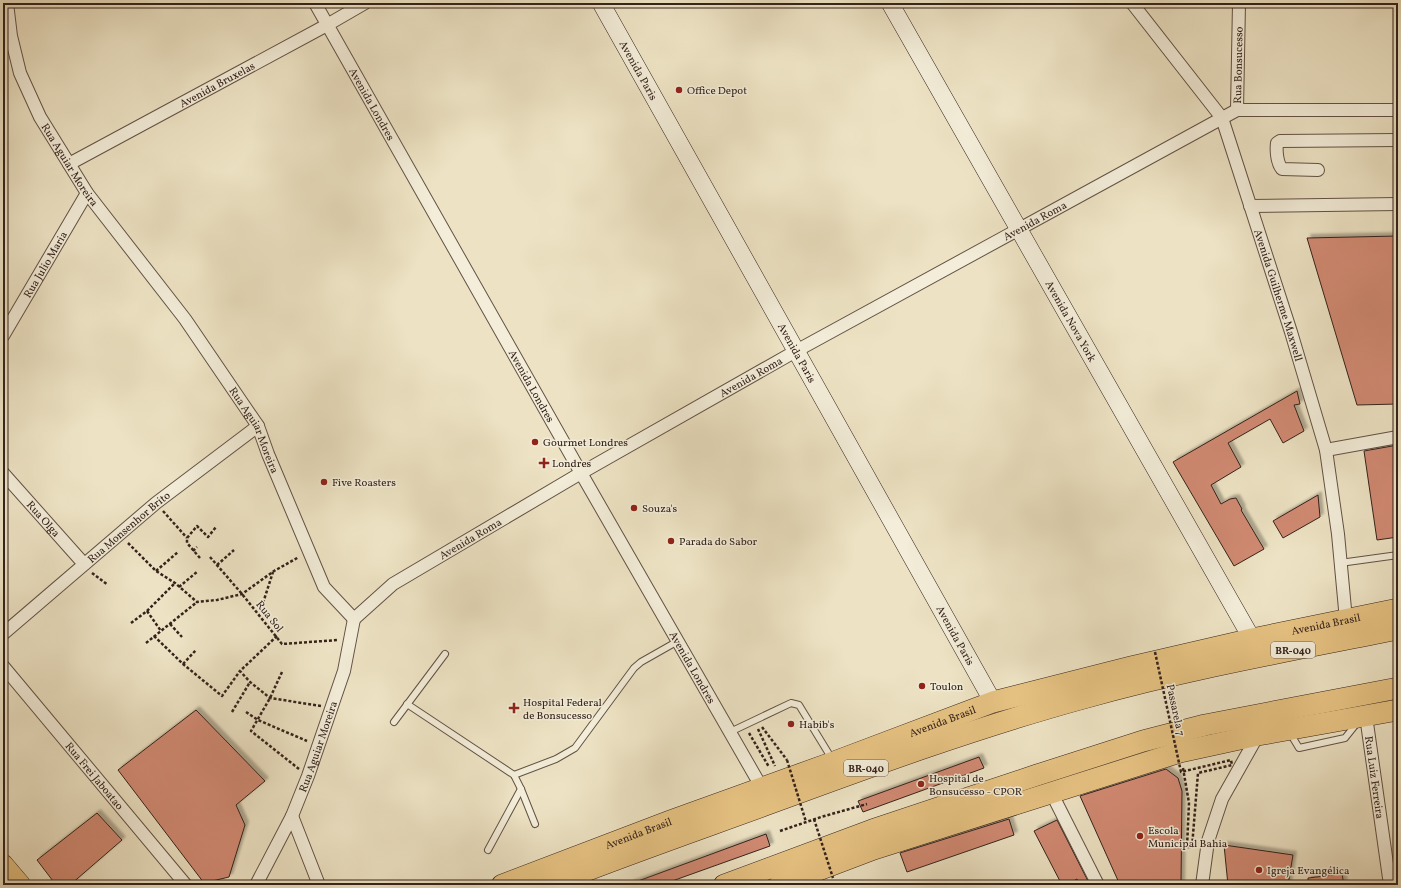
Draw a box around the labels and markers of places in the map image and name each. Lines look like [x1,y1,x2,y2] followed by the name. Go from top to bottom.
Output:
[687,84,747,99] place label: Office Depot
[674,85,684,95] marker: Office Depot
[543,436,628,451] place label: Gourmet Londres
[530,437,540,447] marker: Gourmet Londres
[552,457,592,472] place label: Londres
[539,458,549,468] marker: Londres
[332,476,396,491] place label: Five Roasters
[319,477,329,487] marker: Five Roasters
[642,502,678,517] place label: Souza's
[629,503,639,513] marker: Souza's
[679,535,758,550] place label: Parada do Sabor
[666,536,676,546] marker: Parada do Sabor
[930,680,964,695] place label: Toulon
[917,681,927,691] marker: Toulon
[523,696,602,724] place label: Hospital Federal de Bonsucesso
[508,702,520,714] marker: Hospital Federal de Bonsucesso
[799,718,835,733] place label: Habib's
[786,719,796,729] marker: Habib's
[929,772,1023,800] place label: Hospital de Bonsucesso - CPOR
[916,779,926,789] marker: Hospital de Bonsucesso - CPOR
[1148,824,1228,852] place label: Escola Municipal Bahia
[1135,831,1145,841] marker: Escola Municipal Bahia
[1267,864,1350,879] place label: Igreja Evangélica
[1254,865,1264,875] marker: Igreja Evangélica

